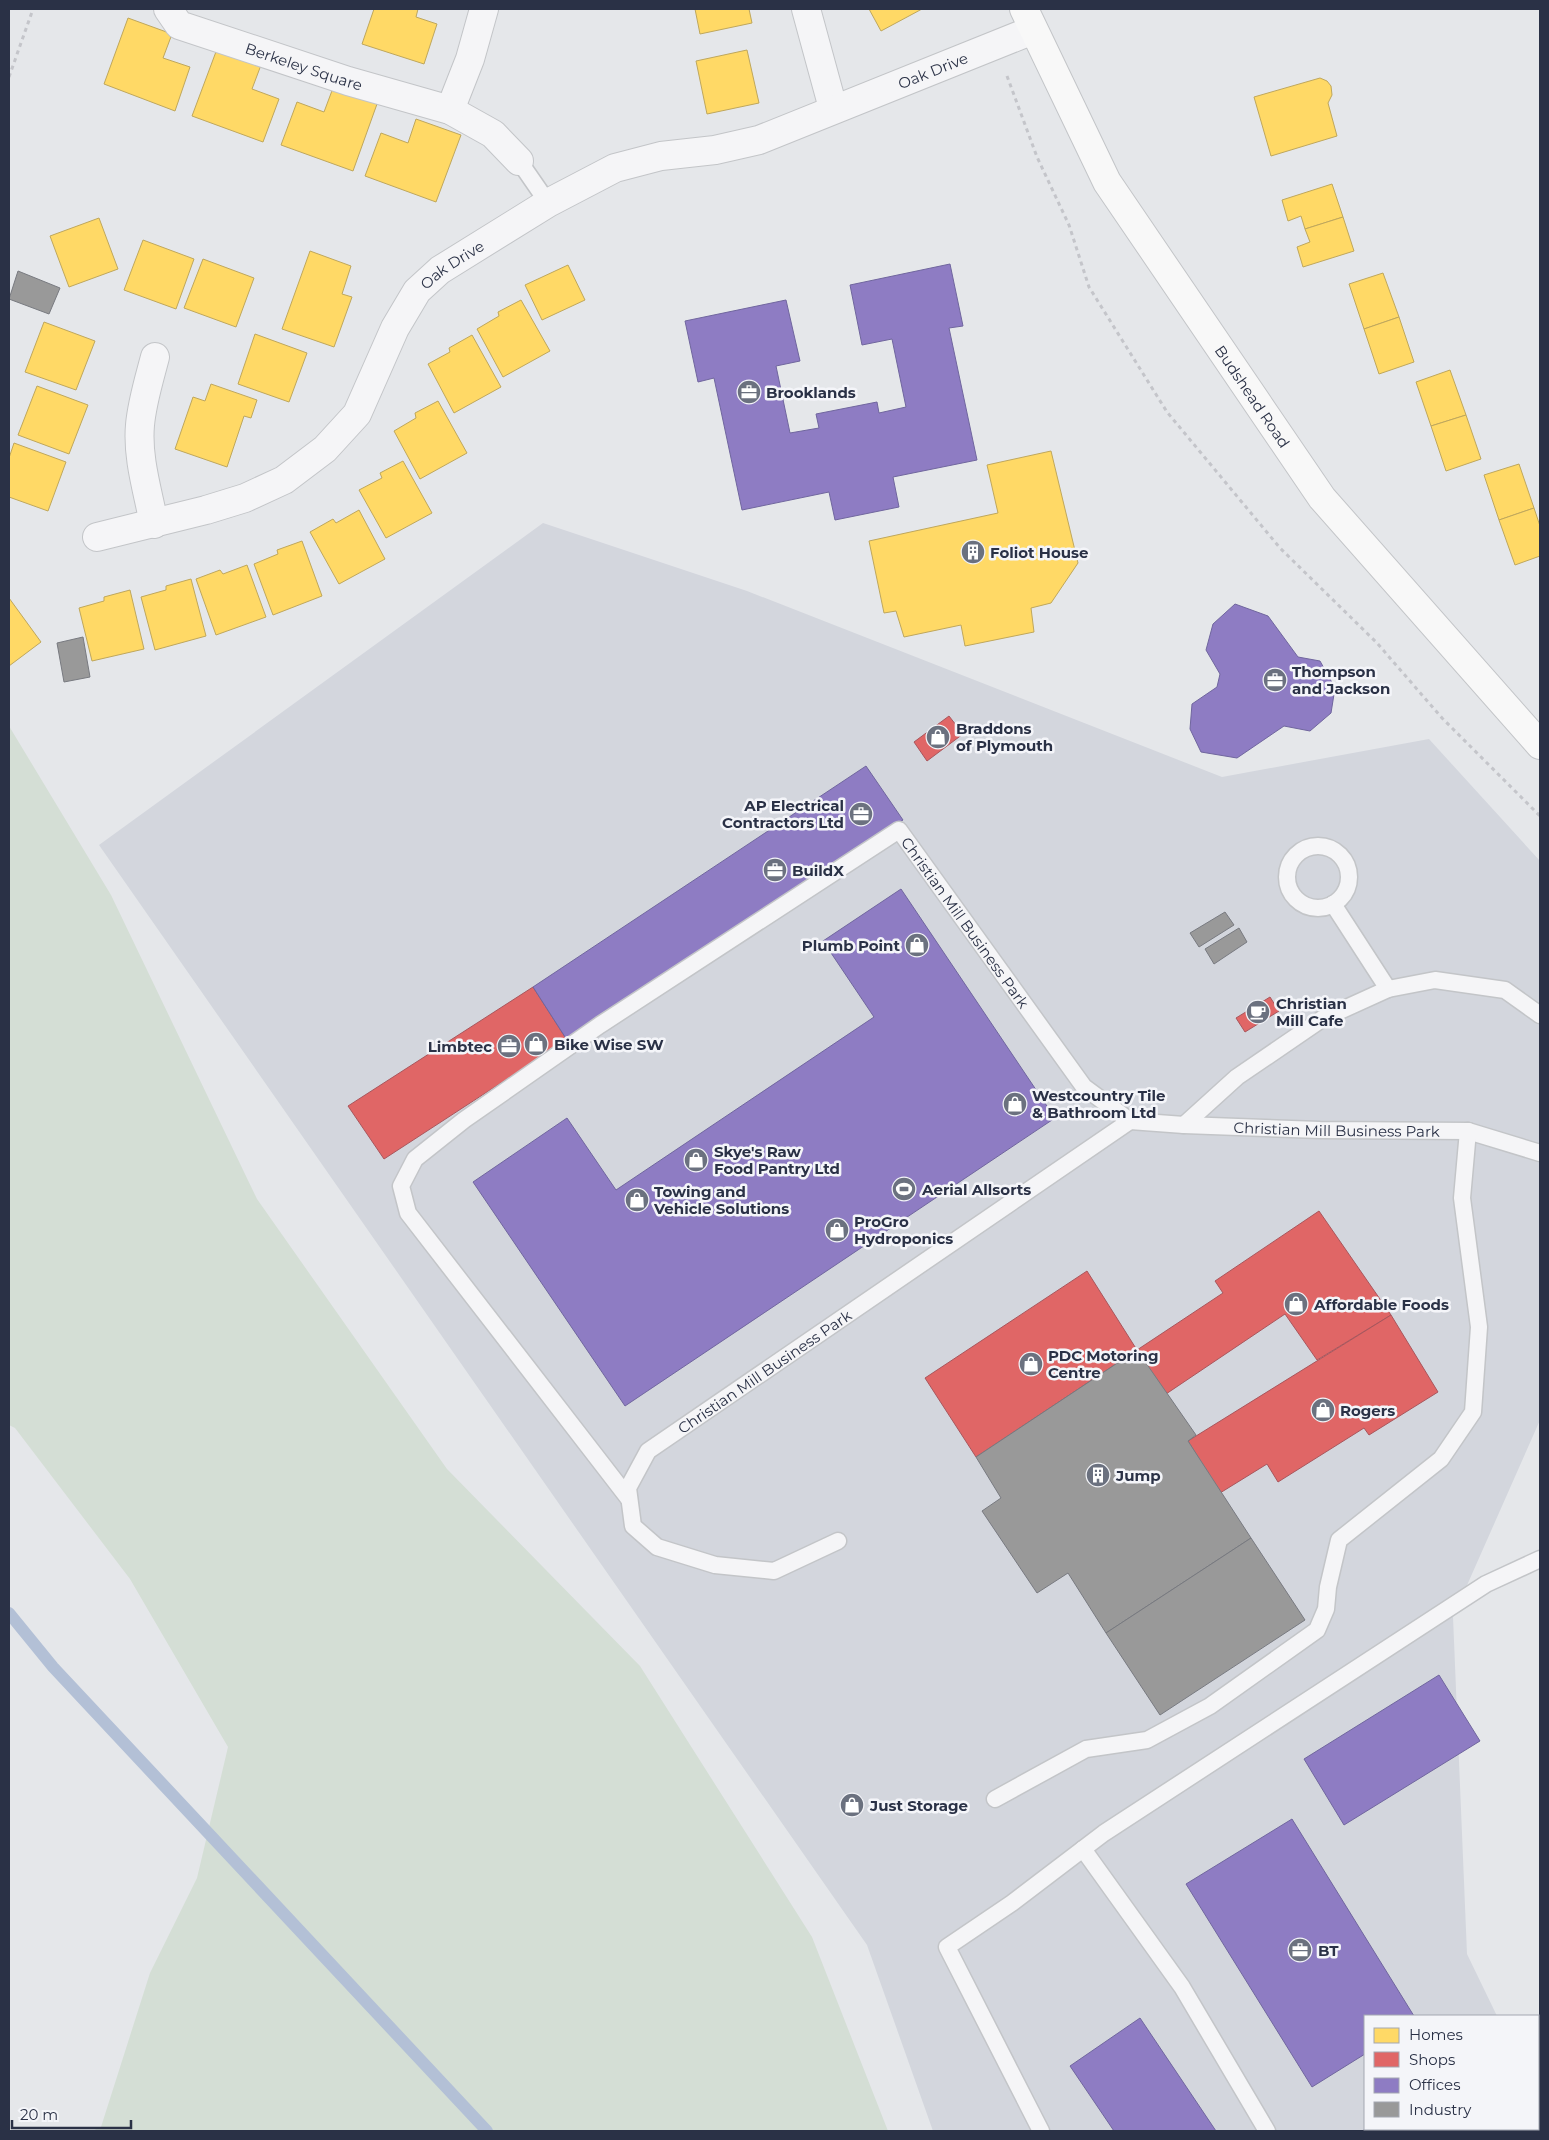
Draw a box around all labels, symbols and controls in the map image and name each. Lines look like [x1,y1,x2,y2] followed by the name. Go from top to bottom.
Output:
[243,38,365,94] street label: Berkeley Square
[895,48,970,93] street label: Oak Drive
[416,236,487,293] street label: Oak Drive
[1211,341,1294,451] street label: Budshead Road
[736,379,762,405] office icon: Brooklands
[766,383,856,402] place label: Brooklands
[960,539,986,565] building icon: Foliot House
[990,543,1089,562] place label: Foliot House
[1292,662,1390,698] place label: Thompson and Jackson
[1262,667,1288,693] office icon: Thompson and Jackson
[956,719,1053,755] place label: Braddons of Plymouth
[925,724,951,750] shop icon: Braddons of Plymouth
[722,796,844,832] place label: AP Electrical Contractors Ltd
[848,801,874,827] office icon: AP Electrical Contractors Ltd
[897,833,1033,1012] street label: Christian Mill Business Park
[762,857,788,883] office icon: BuildX
[792,861,844,880] place label: BuildX
[904,932,930,958] shop icon: Plumb Point
[802,936,900,955] place label: Plumb Point
[1276,994,1347,1030] place label: Christian Mill Cafe
[1245,999,1271,1025] cafe icon: Christian Mill Cafe
[523,1031,549,1057] shop icon: Bike Wise SW
[496,1033,522,1059] office icon: Limbtec
[554,1035,664,1054] place label: Bike Wise SW
[428,1037,492,1056] place label: Limbtec
[1032,1086,1166,1122] place label: Westcountry Tile & Bathroom Ltd
[1002,1091,1028,1117] shop icon: Westcountry Tile & Bathroom Ltd
[1233,1117,1440,1140] street label: Christian Mill Business Park
[714,1142,840,1178] place label: Skye's Raw Food Pantry Ltd
[683,1147,709,1173] shop icon: Skye's Raw Food Pantry Ltd
[891,1176,917,1202] sports icon: Aerial Allsorts
[921,1180,1031,1199] place label: Aerial Allsorts
[653,1182,789,1218] place label: Towing and Vehicle Solutions
[624,1187,650,1213] shop icon: Towing and Vehicle Solutions
[854,1212,953,1248] place label: ProGro Hydroponics
[824,1217,850,1243] shop icon: ProGro Hydroponics
[1283,1291,1309,1317] shop icon: Affordable Foods
[1313,1295,1449,1314] place label: Affordable Foods
[674,1305,855,1437] street label: Christian Mill Business Park
[1048,1346,1158,1382] place label: PDC Motoring Centre
[1018,1351,1044,1377] shop icon: PDC Motoring Centre
[1310,1397,1336,1423] shop icon: Rogers
[1340,1401,1395,1420] place label: Rogers
[1085,1462,1111,1488] building icon: Jump
[1115,1466,1161,1485] place label: Jump
[839,1792,865,1818] shop icon: Just Storage
[869,1796,968,1815] place label: Just Storage
[1287,1937,1313,1963] office icon: BT
[1318,1941,1339,1960] place label: BT
[1364,2015,1539,2130] legend
[1409,2025,1463,2044] text: Homes
[1409,2050,1455,2069] text: Shops
[1409,2075,1461,2094] text: Offices
[12,2098,131,2130] scale bar
[1409,2100,1472,2119] text: Industry
[20,2105,58,2124] text: 20 m

